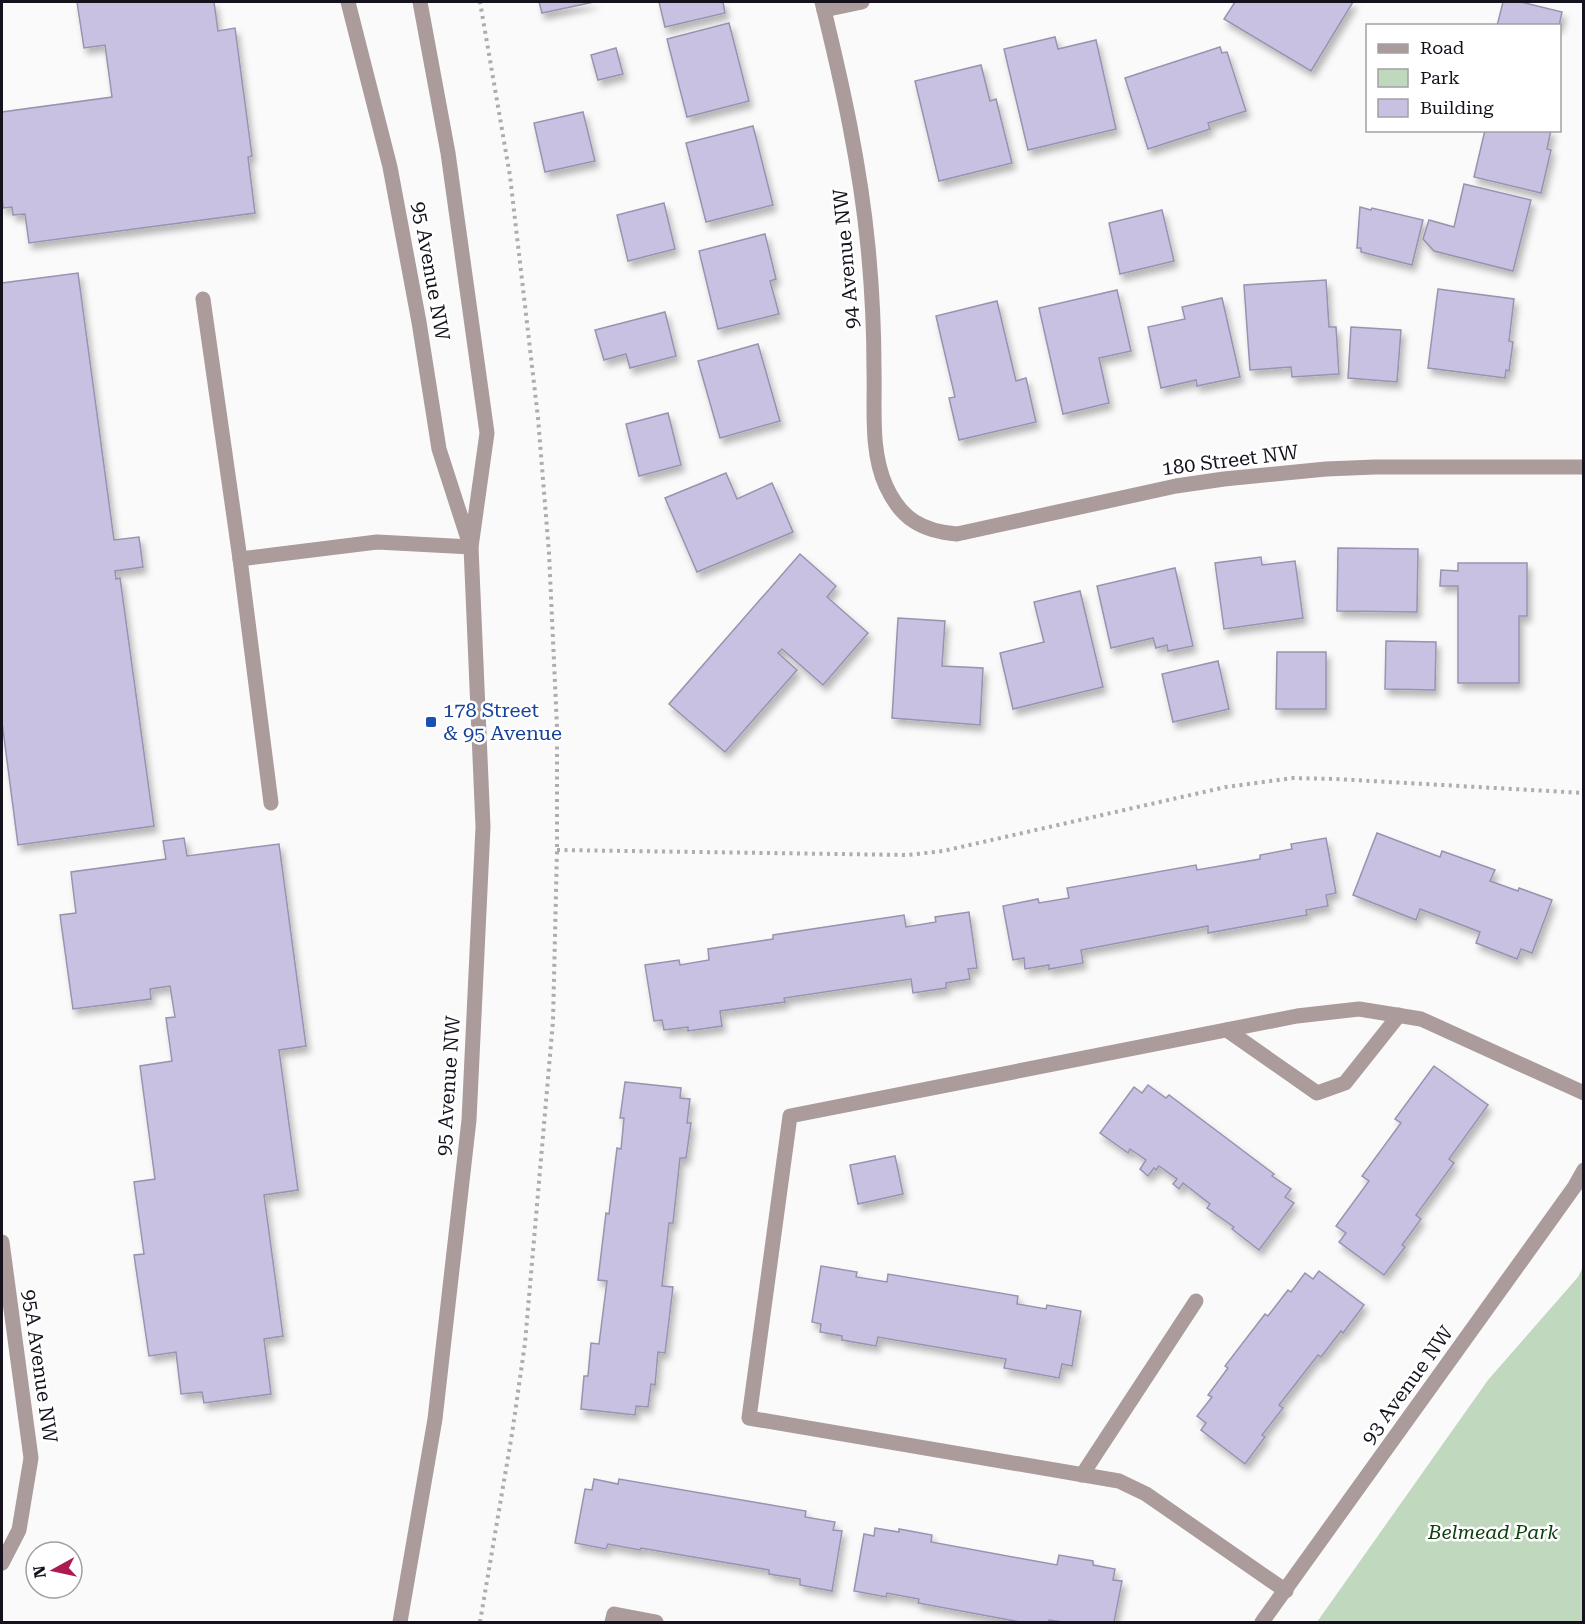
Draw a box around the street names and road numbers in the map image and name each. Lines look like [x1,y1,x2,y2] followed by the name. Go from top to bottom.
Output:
[828,187,864,330] street label: 94 Avenue NW
[407,200,455,343] street label: 95 Avenue NW
[1160,440,1300,480] street label: 180 Street NW
[431,1014,465,1157] street label: 95 Avenue NW
[17,1288,63,1445] street label: 95A Avenue NW
[1356,1321,1458,1449] street label: 93 Avenue NW

